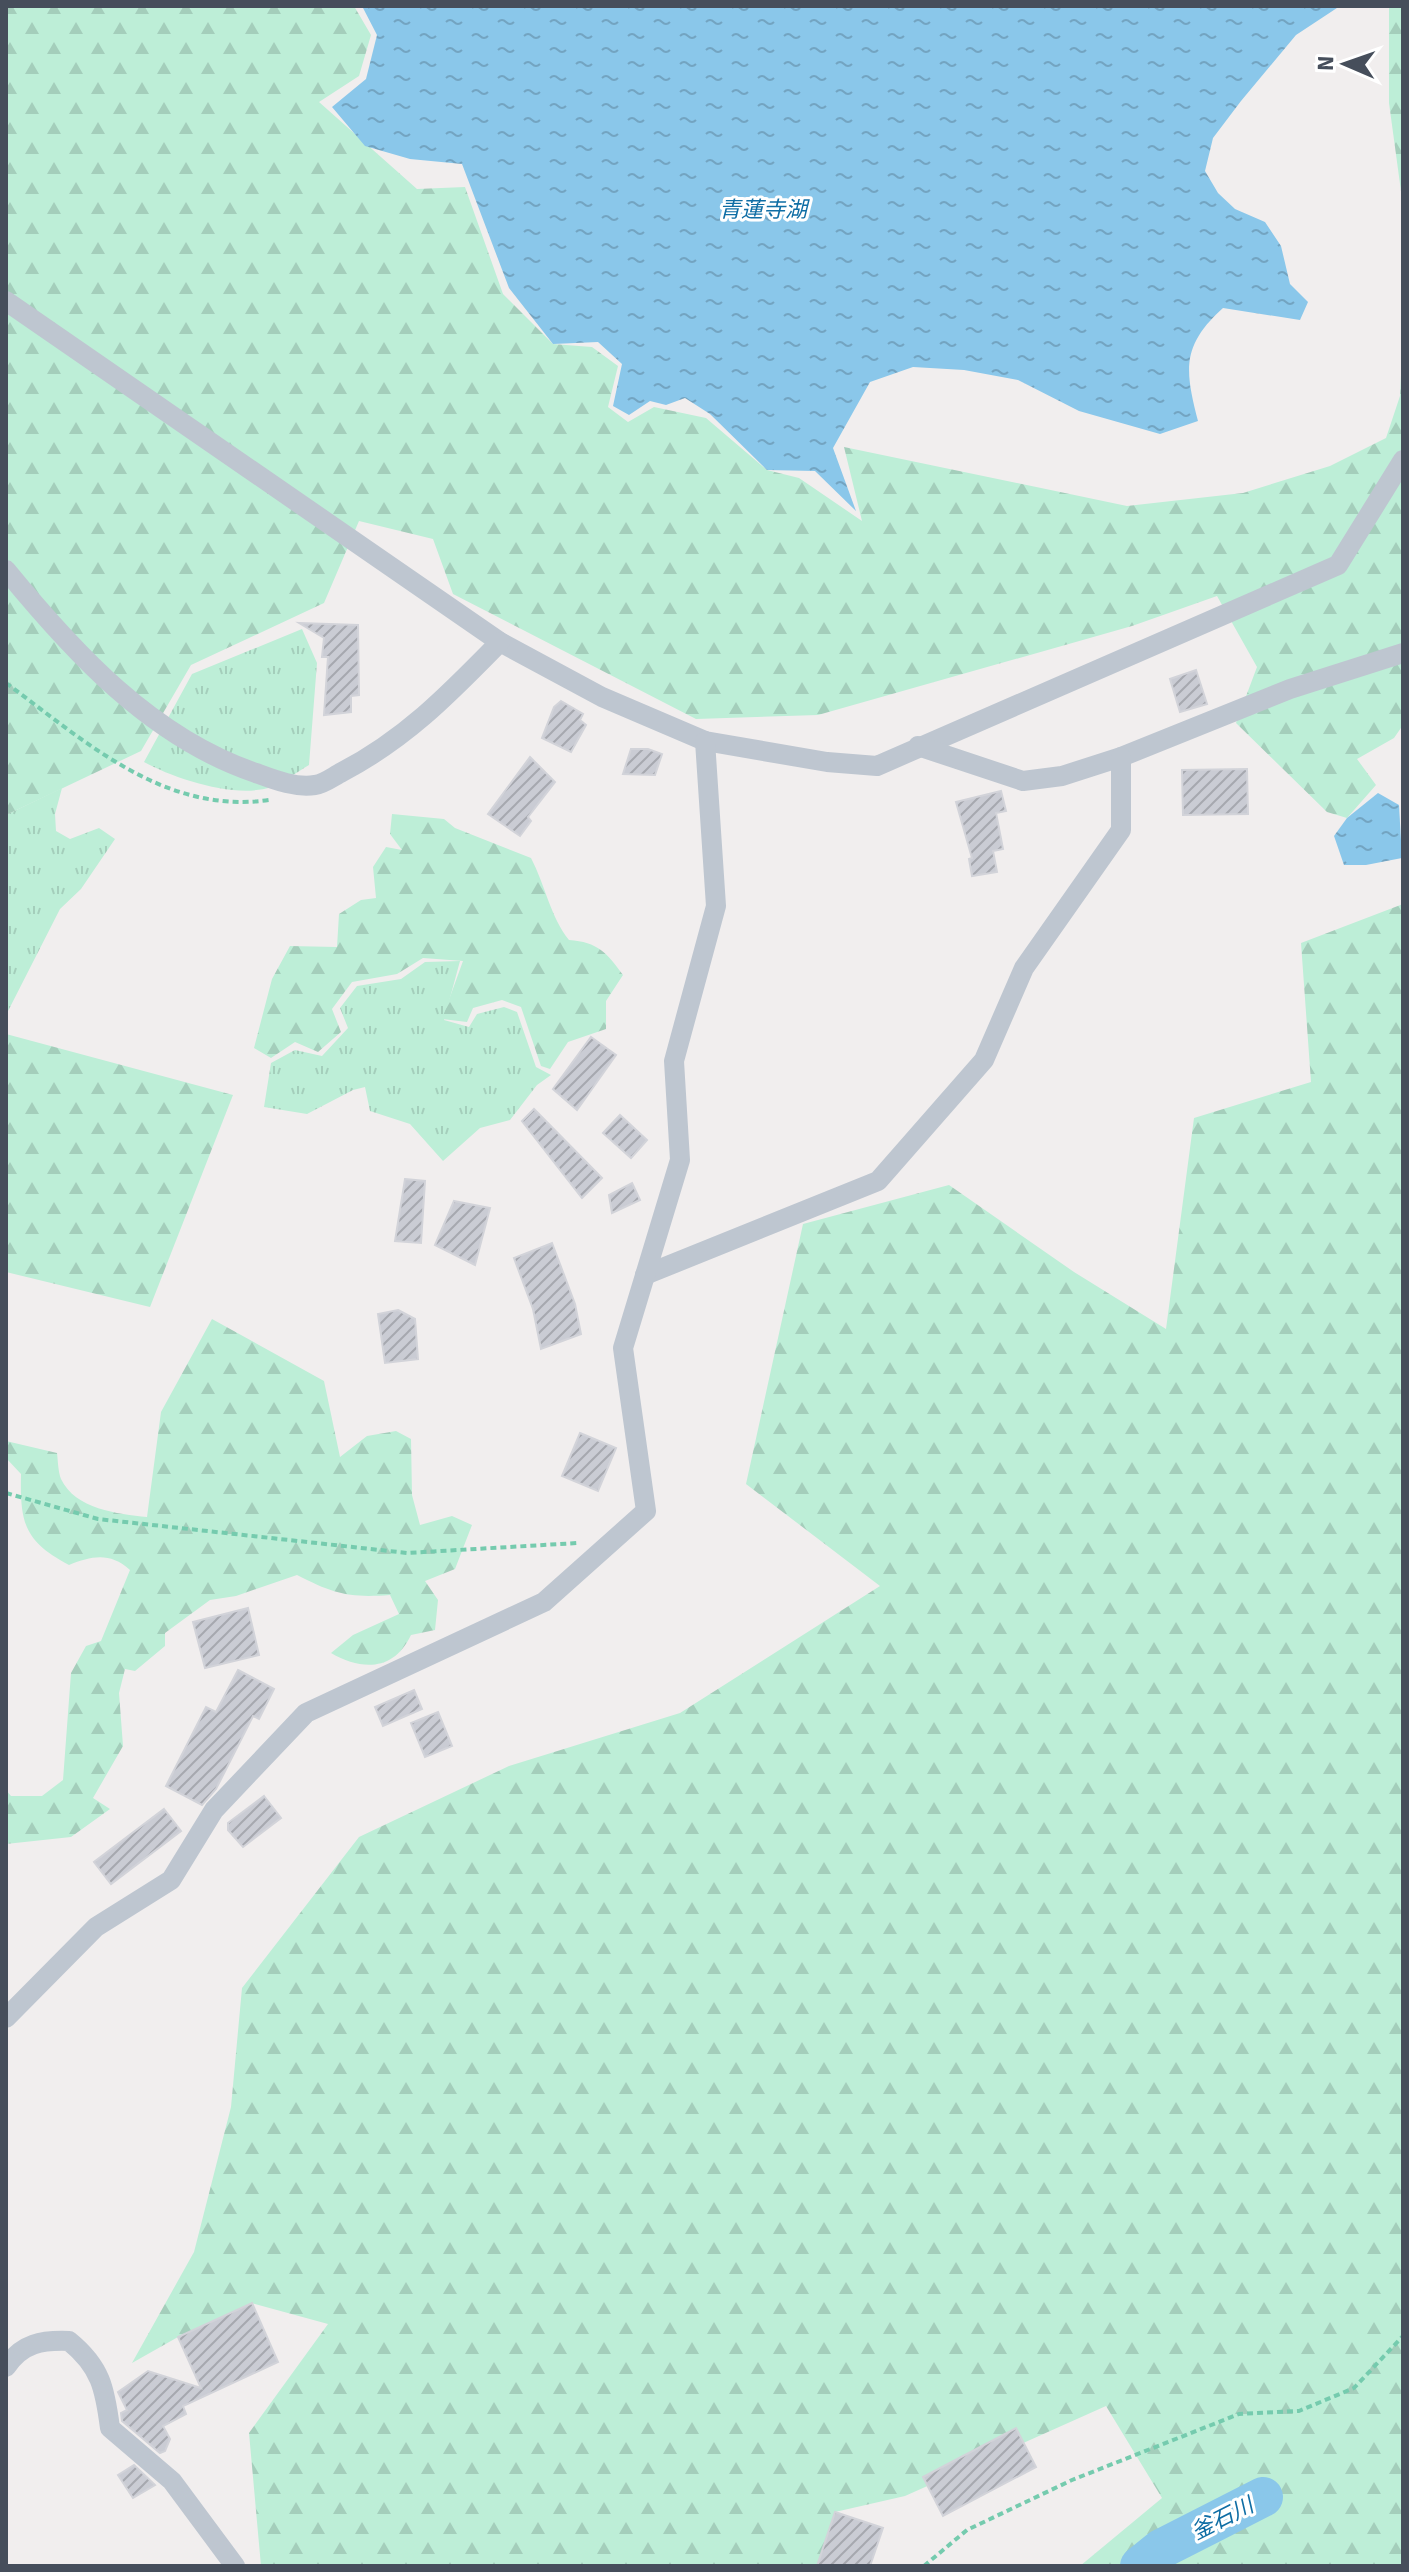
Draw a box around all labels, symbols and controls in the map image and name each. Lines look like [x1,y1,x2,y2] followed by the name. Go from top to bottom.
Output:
[1305,24,1385,104] north arrow
[1312,55,1339,71] text: N
[719,196,810,223] water label: 青蓮寺湖
[1187,2491,1260,2545] water label: 釜石川

